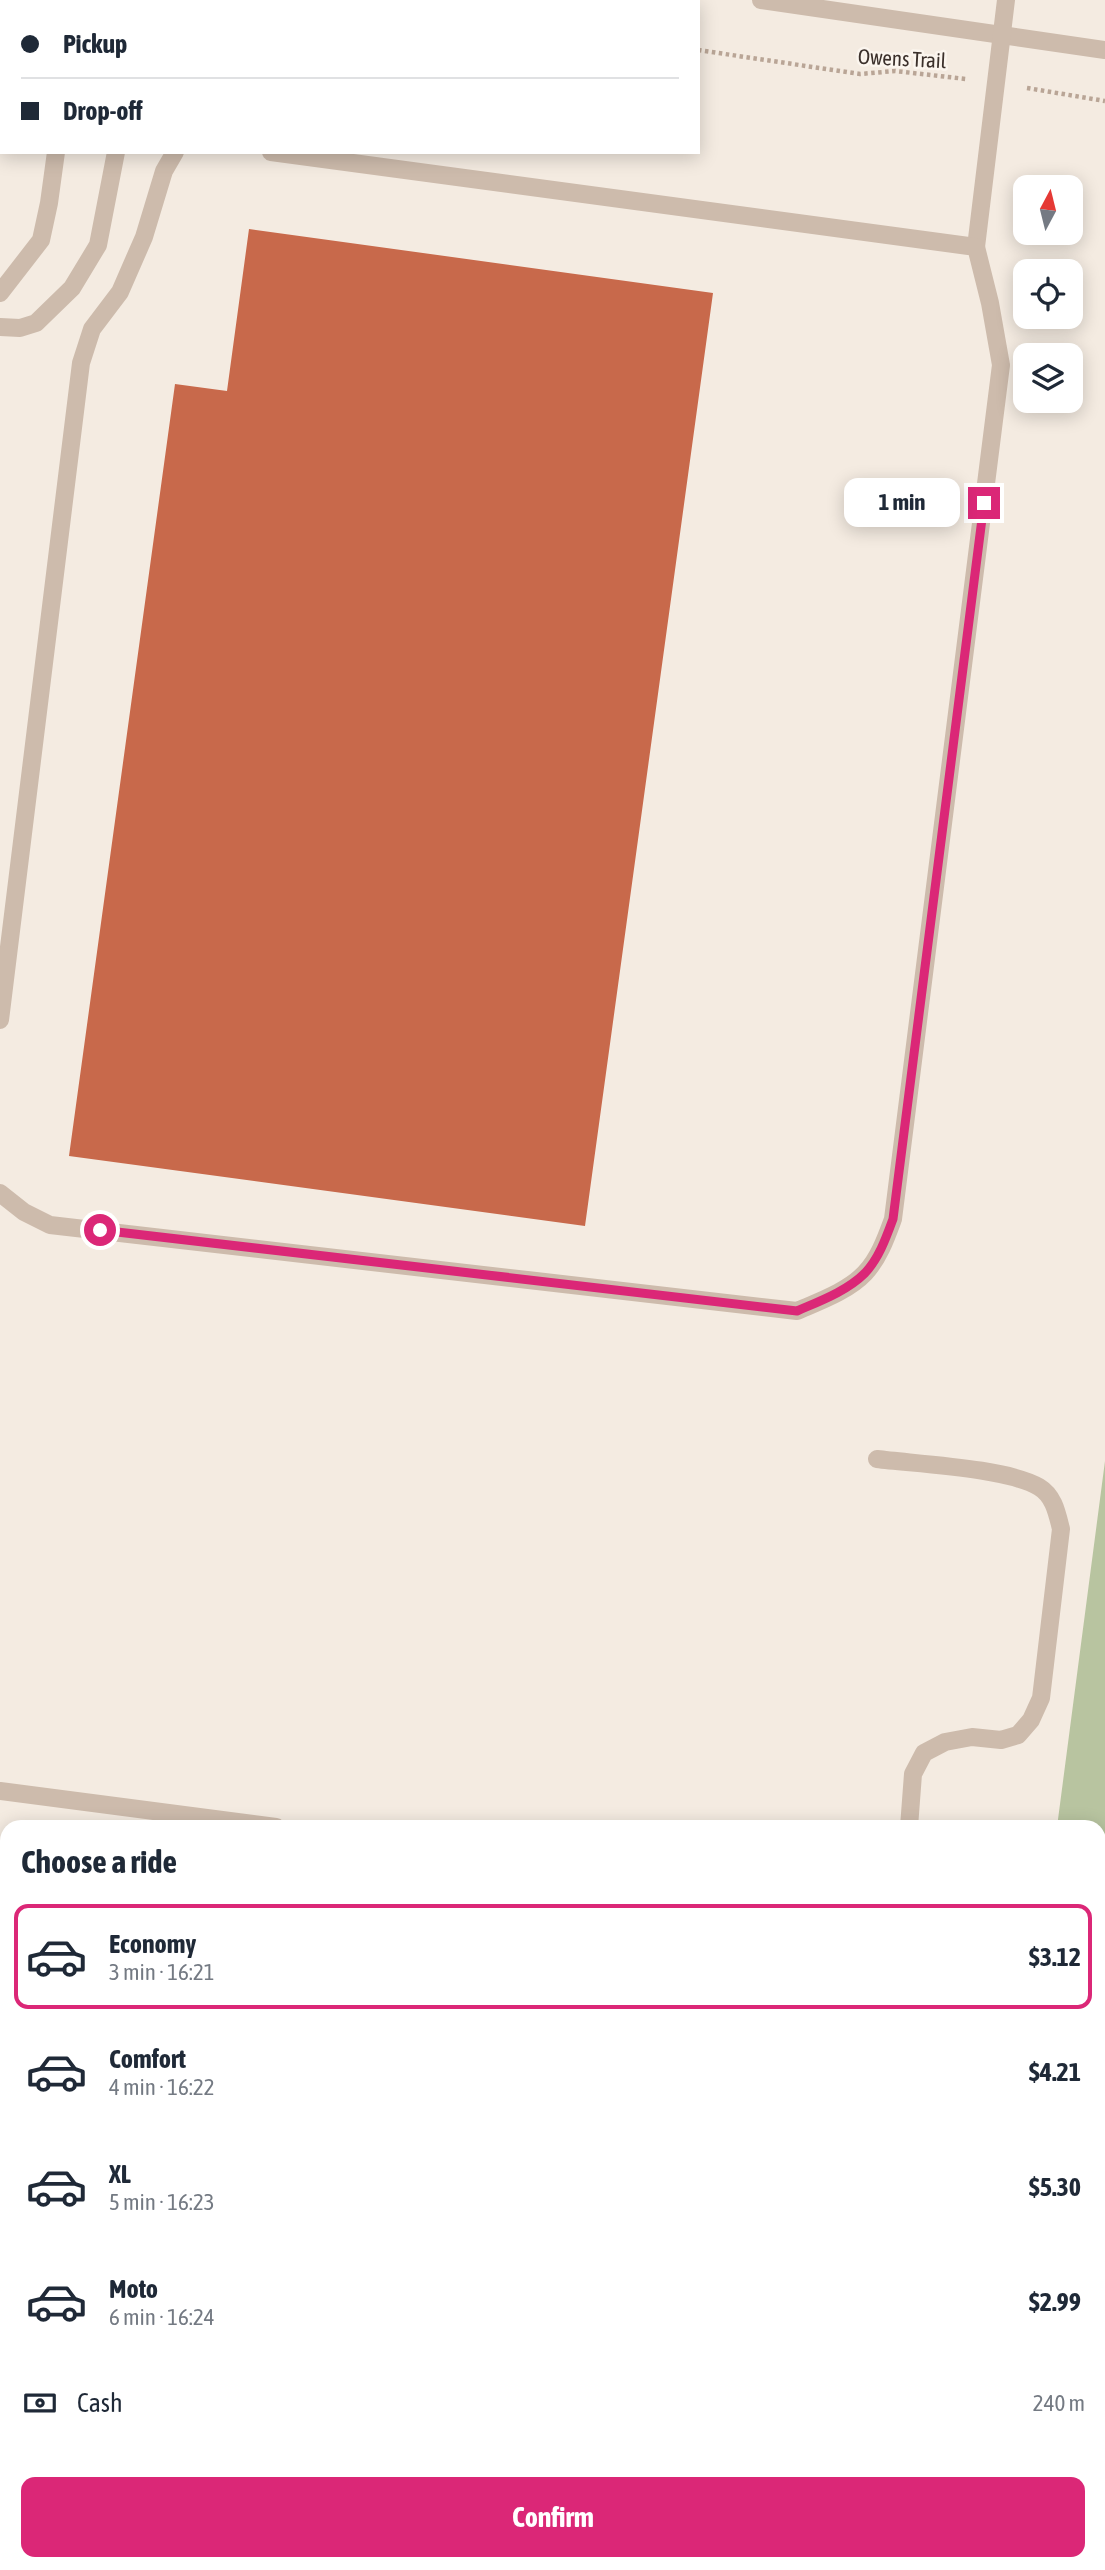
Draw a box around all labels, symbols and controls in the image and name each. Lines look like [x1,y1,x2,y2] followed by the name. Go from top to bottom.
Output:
[63,29,127,59] text: Pickup
[857,44,947,72] street label: Owens Trail
[63,96,143,126] text: Drop-off
[1013,175,1083,245] north arrow
[1013,175,1083,413] map controls
[1013,259,1083,329] button: locate
[1013,343,1083,413] button: layers
[844,478,960,528] callout: 1 min
[968,487,1000,519] route end
[879,489,925,515] text: 1 min
[84,1214,116,1246] route start
[21,1843,177,1880] text: Choose a ride
[25,1925,88,1988] icon: car
[109,1929,196,1959] text: Economy
[1029,1942,1081,1972] text: $3.12
[109,1959,215,1985] text: 3 min · 16:21
[25,2040,88,2103] icon: car
[109,2044,186,2074] text: Comfort
[1029,2057,1081,2087] text: $4.21
[109,2074,215,2100] text: 4 min · 16:22
[25,2155,88,2218] icon: car
[109,2159,131,2189] text: XL
[1029,2172,1081,2202] text: $5.30
[109,2189,215,2215] text: 5 min · 16:23
[25,2270,88,2333] icon: car
[109,2274,158,2304] text: Moto
[1029,2287,1081,2317] text: $2.99
[109,2304,215,2330] text: 6 min · 16:24
[21,2384,59,2422] icon: cash
[77,2388,123,2418] text: Cash
[1033,2390,1085,2416] text: 240 m
[21,2477,1085,2557] button: Confirm

